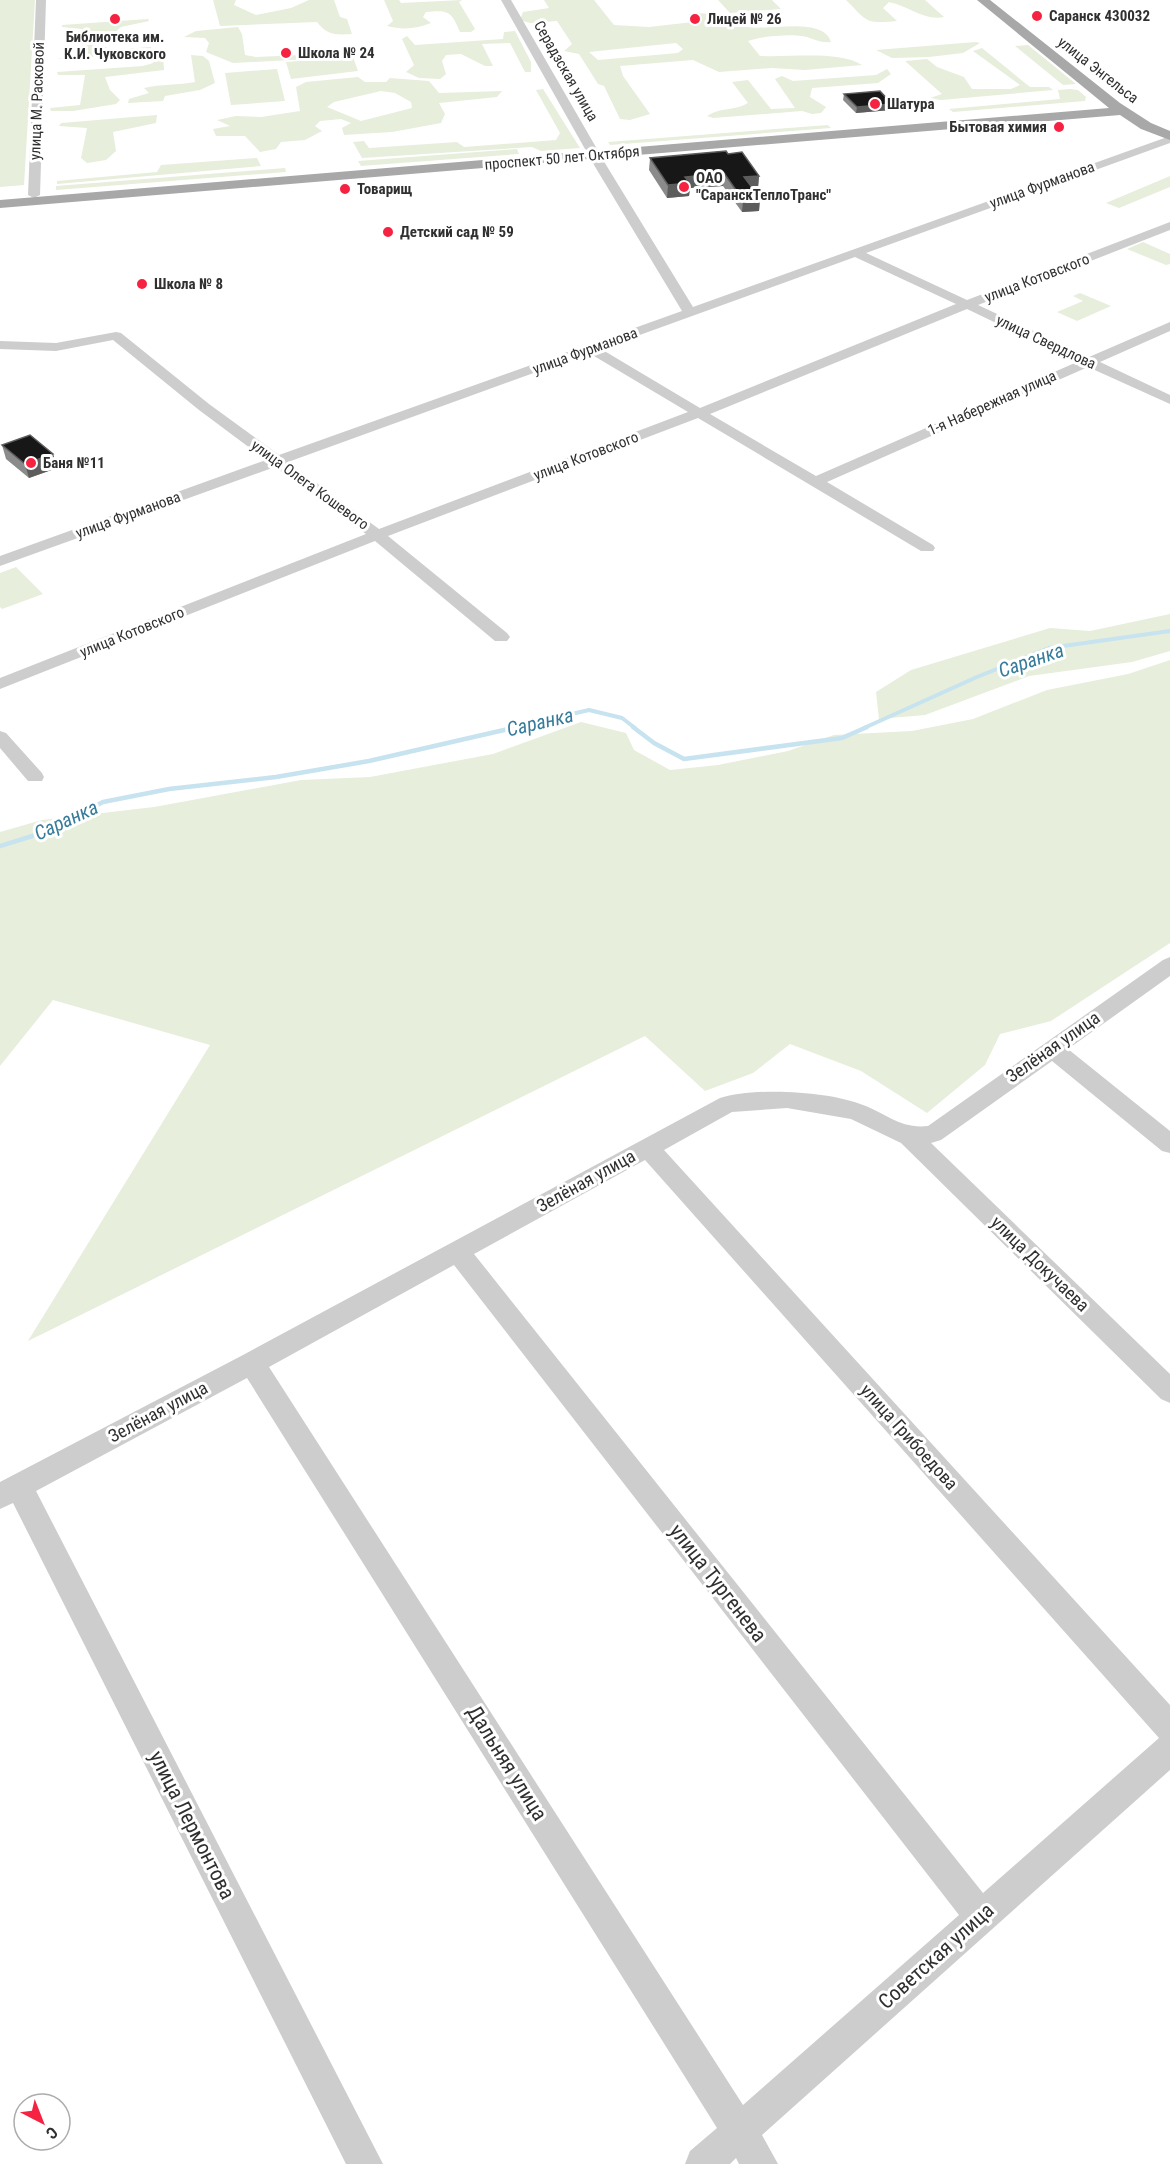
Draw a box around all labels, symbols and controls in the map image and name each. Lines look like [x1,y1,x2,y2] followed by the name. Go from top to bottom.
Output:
[1049,7,1150,25] place label: Саранск 430032
[1030,9,1044,23] marker: Саранск 430032
[707,10,782,28] place label: Лицей № 26
[108,12,122,26] marker: Библиотека им. К.И. Чуковского
[688,12,702,26] marker: Лицей № 26
[530,18,602,124] street label: Серадзская улица
[64,28,166,63] place label: Библиотека им. К.И. Чуковского
[1054,33,1142,107] street label: улица Энгельса
[26,42,48,160] street label: улица М. Расковой
[298,44,375,62] place label: Школа № 24
[279,46,293,60] marker: Школа № 24
[887,95,935,113] place label: Шатура
[868,97,882,111] marker: Шатура
[949,118,1047,136] place label: Бытовая химия
[1052,120,1066,134] marker: Бытовая химия
[484,142,640,174] street label: проспект 50 лет Октября
[987,158,1097,212] street label: улица Фурманова
[696,169,831,204] place label: ОАО "СаранскТеплоТранс"
[357,180,413,198] place label: Товарищ
[677,180,691,194] marker: ОАО "СаранскТеплоТранс"
[338,182,352,196] marker: Товарищ
[400,223,514,241] place label: Детский сад № 59
[381,225,395,239] marker: Детский сад № 59
[982,250,1092,306] street label: улица Котовского
[154,275,223,293] place label: Школа № 8
[135,277,149,291] marker: Школа № 8
[993,311,1099,373] street label: улица Свердлова
[530,324,640,378] street label: улица Фурманова
[925,367,1059,439] street label: 1-я Набережная улица
[531,428,641,484] street label: улица Котовского
[248,436,372,534] street label: улица Олега Кошевого
[43,454,105,472] place label: Баня №11
[24,456,38,470] marker: Баня №11
[73,488,183,542] street label: улица Фурманова
[77,603,187,661] street label: улица Котовского
[995,638,1067,682] water label: Саранка
[504,703,576,741] water label: Саранка
[30,795,102,845] water label: Саранка
[1002,1007,1104,1087] street label: Зелёная улица
[533,1145,639,1216] street label: Зелёная улица
[987,1212,1094,1316] street label: улица Докучаева
[104,1377,211,1447] street label: Зелёная улица
[856,1379,962,1494] street label: улица Грибоедова
[664,1519,772,1647] street label: улица Тургенева
[462,1701,552,1825] street label: Дальняя улица
[144,1747,240,1903] street label: улица Лермонтова
[874,1898,998,2014] street label: Советская улица
[12,2092,72,2152] north arrow
[42,2123,61,2143] text: С

